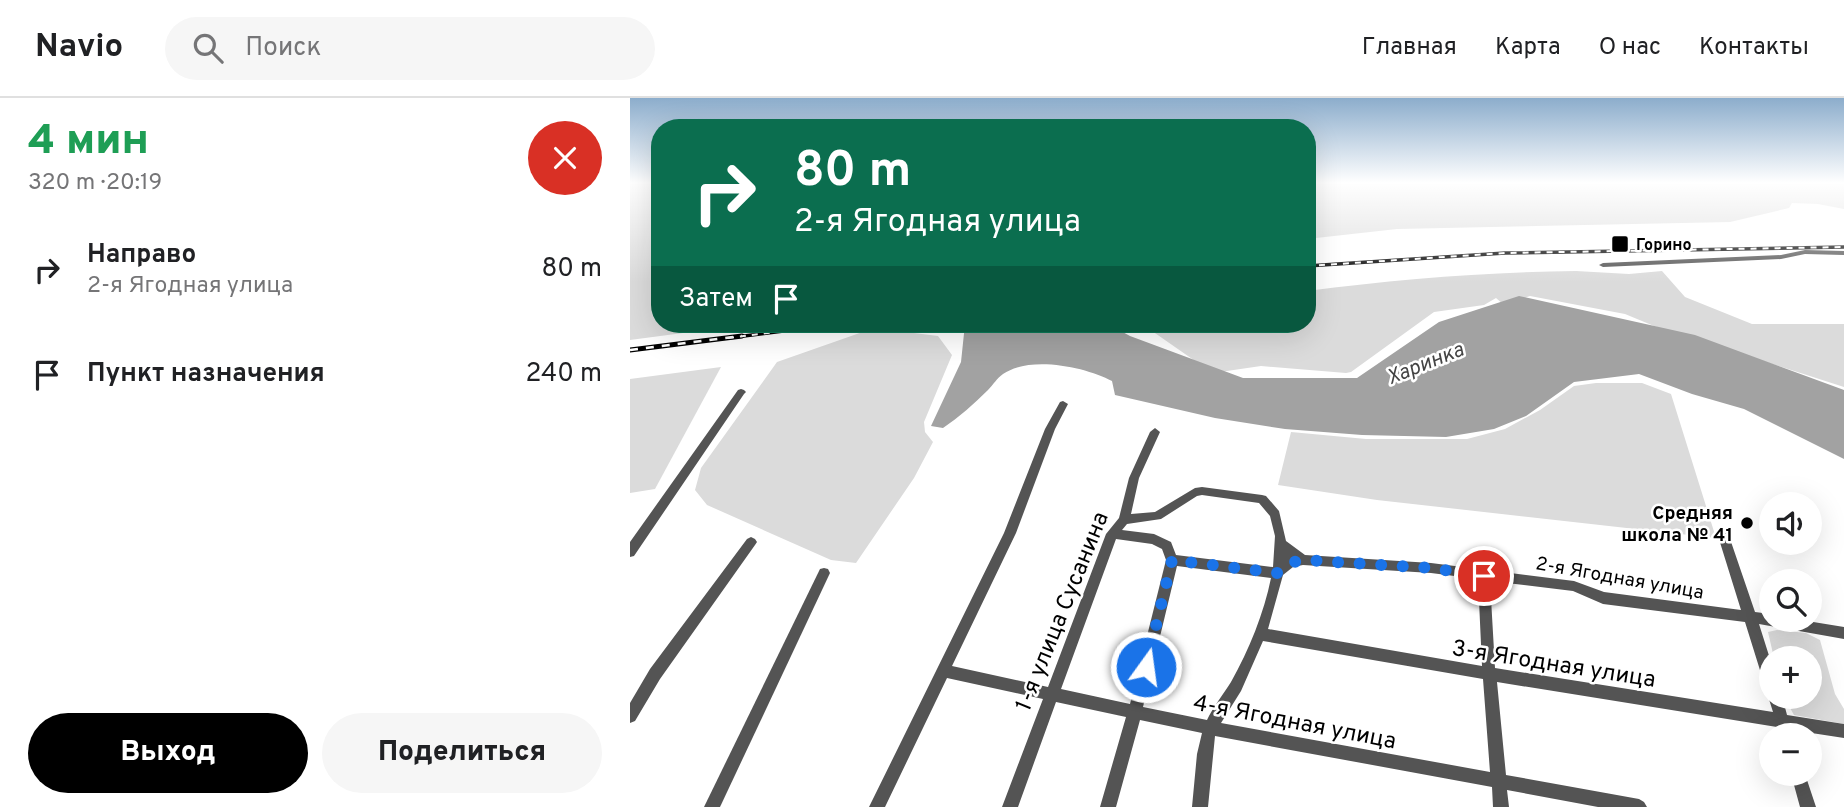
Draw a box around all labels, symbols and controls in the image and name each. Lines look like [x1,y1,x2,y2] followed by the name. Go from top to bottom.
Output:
[165,17,655,80] search box
[35,27,123,69] text: Navio
[189,29,227,67] icon: search
[245,32,321,65] text: Поиск
[1362,33,1457,63] text: Главная
[1495,33,1561,63] text: Карта
[1599,33,1661,63] text: О нас
[1699,33,1809,63] text: Контакты
[28,116,149,169] text: 4 мин
[528,121,602,195] button: close
[794,142,911,204] text: 80 m
[679,147,770,238] icon: right
[28,169,162,198] text: 320 m · 20:19
[794,203,1081,243] text: 2-я Ягодная улица
[1610,234,1630,254] marker: Горино
[1636,236,1692,256] place label: Горино
[87,239,196,272] text: Направо
[28,251,66,289] icon: right
[542,253,602,286] text: 80 m
[87,272,293,301] text: 2-я Ягодная улица
[767,280,805,318] icon: arrive
[679,283,753,316] text: Затем
[1383,337,1468,392] water label: Харинка
[28,356,66,394] icon: arrive
[87,358,325,391] text: Пункт назначения
[525,358,602,391] text: 240 m
[1759,492,1822,786] map controls
[1759,492,1822,555] button: sound
[1621,502,1733,548] place label: Средняя школа № 41
[1010,508,1117,716] street label: 1-я улица Сусанина
[1739,515,1755,531] marker: Средняя школа № 41
[1454,546,1514,606] pin
[1534,552,1706,606] street label: 2-я Ягодная улица
[1465,557,1503,595] icon: arrive
[1759,569,1822,632] button: search
[1109,630,1183,704] position arrow
[1450,635,1658,696] street label: 3-я Ягодная улица
[1759,646,1822,709] button: +
[1190,690,1399,757] street label: 4-я Ягодная улица
[28,713,308,793] button: Выход
[322,713,602,793] button: Поделиться
[1759,723,1822,786] button: −

